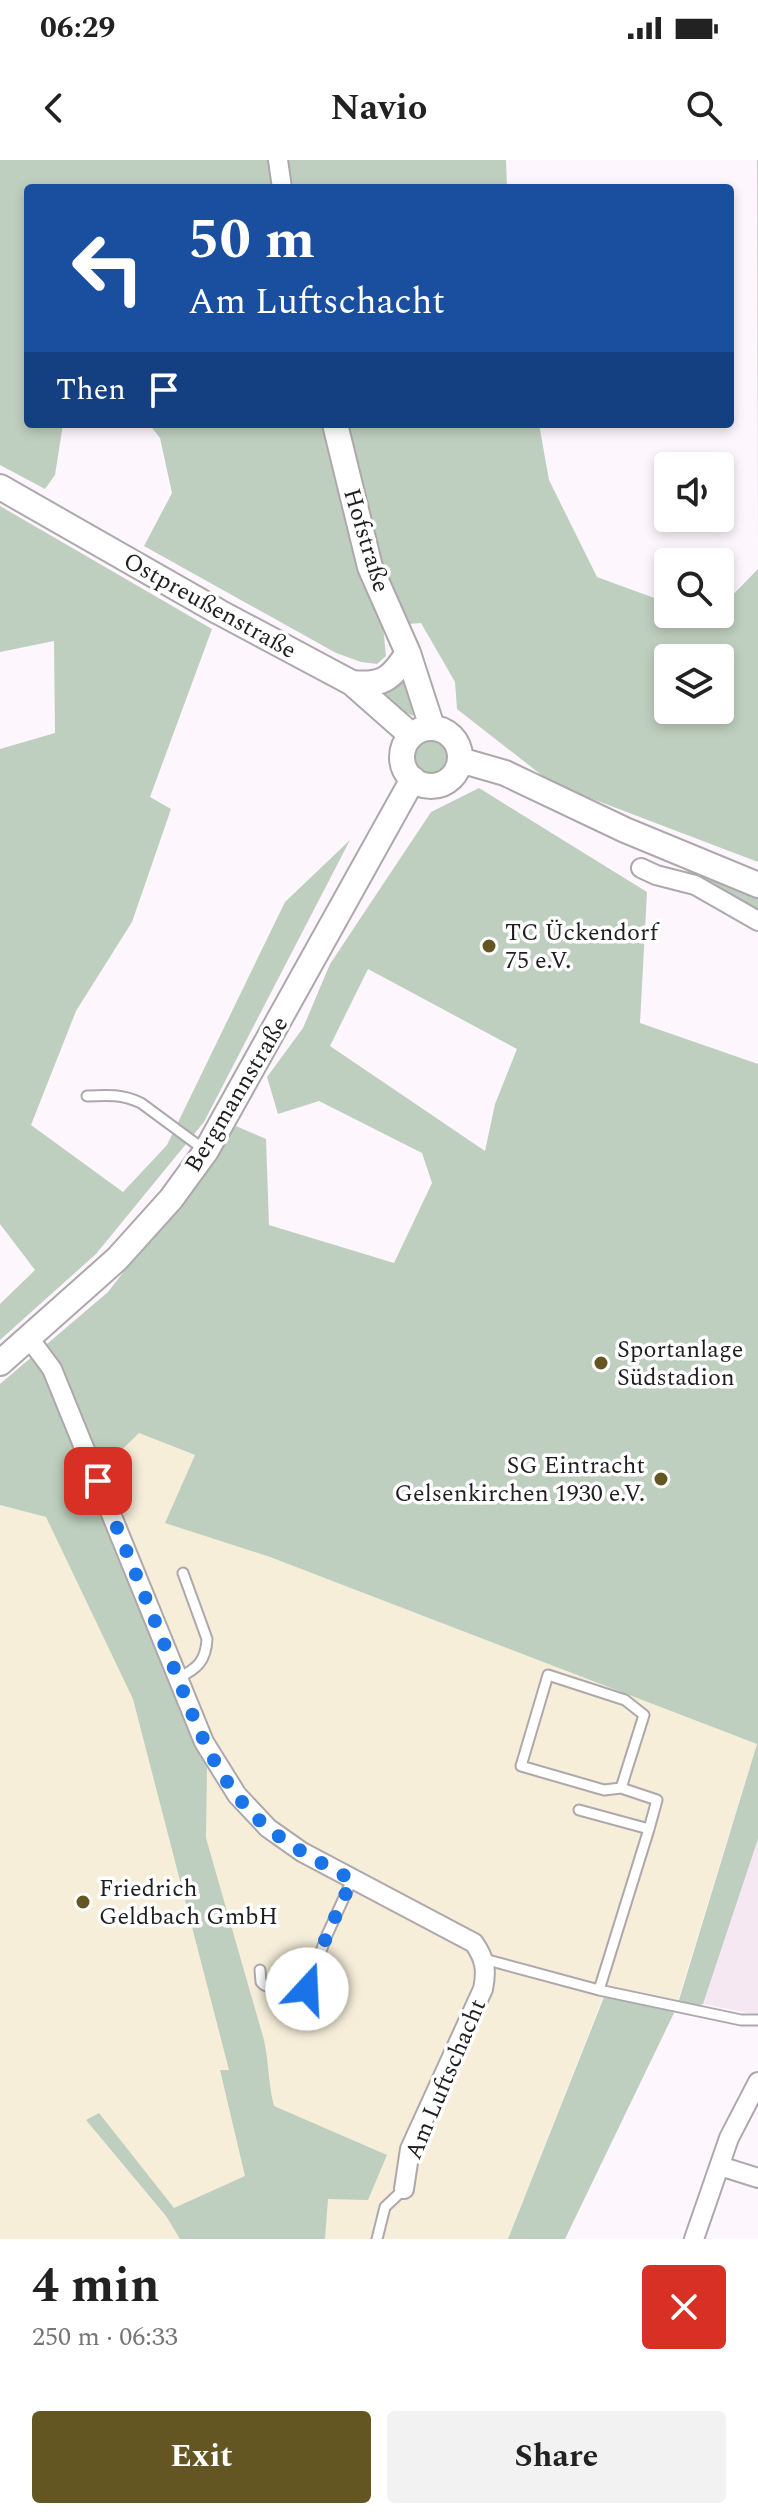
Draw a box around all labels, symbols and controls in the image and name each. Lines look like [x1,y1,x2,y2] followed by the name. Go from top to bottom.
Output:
[40,5,115,51] text: 06:29
[331,81,427,136] text: Navio
[32,86,76,130] icon: back
[682,86,726,130] icon: search
[188,198,315,283] text: 50 m
[56,216,160,320] icon: left
[188,275,445,330] text: Am Luftschacht
[56,367,126,413] text: Then
[142,368,186,412] icon: arrive
[654,452,734,724] map controls
[654,452,734,532] button: sound
[333,484,399,597] street label: Hofstraße
[116,543,303,668] street label: Ostpreußenstraße
[654,548,734,628] button: search
[654,644,734,724] button: layers
[505,915,660,979] place label: TC Ückendorf 75 e.V.
[480,937,498,955] marker: TC Ückendorf 75 e.V.
[176,1010,298,1180] street label: Bergmannstraße
[617,1332,743,1396] place label: Sportanlage Südstadion
[592,1354,610,1372] marker: Sportanlage Südstadion
[64,1447,132,1515] pin
[395,1448,645,1512] place label: SG Eintracht Gelsenkirchen 1930 e.V.
[76,1459,120,1503] icon: arrive
[652,1470,670,1488] marker: SG Eintracht Gelsenkirchen 1930 e.V.
[99,1871,278,1935] place label: Friedrich Geldbach GmbH
[74,1893,92,1911] marker: Friedrich Geldbach GmbH
[265,1947,349,2031] position arrow
[396,1993,496,2165] street label: Am Luftschacht
[32,2250,160,2323] text: 4 min
[642,2265,726,2349] button: close
[32,2317,178,2357] text: 250 m · 06:33
[32,2411,371,2503] button: Exit
[387,2411,726,2503] button: Share

